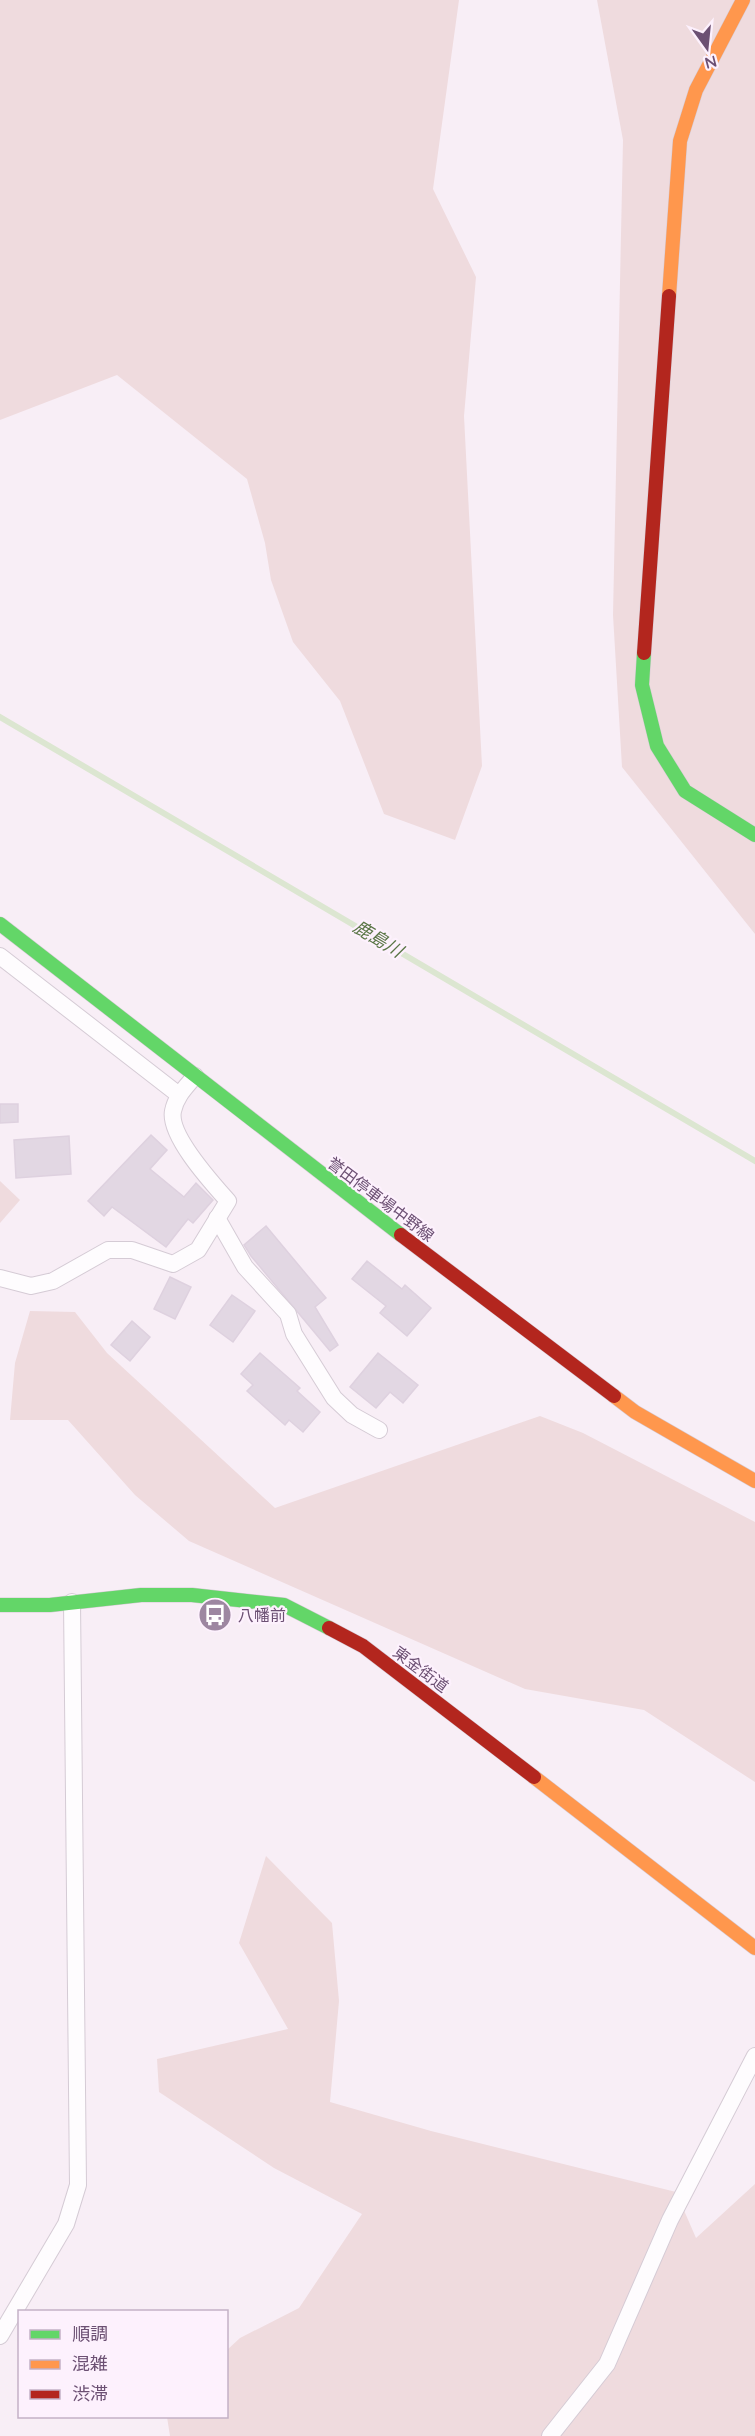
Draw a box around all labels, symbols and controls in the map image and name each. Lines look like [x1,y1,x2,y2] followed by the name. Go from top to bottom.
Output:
[677,18,737,78] north arrow
[703,51,719,74] text: N
[349,915,409,963] water label: 鹿島川
[324,1152,438,1246] street label: 誉田停車場中野線
[197,1597,233,1633] bus stop icon: 八幡前
[238,1605,286,1625] place label: 八幡前
[389,1642,453,1696] street label: 東金街道
[18,2310,228,2418] legend
[72,2322,108,2345] text: 順調
[72,2352,108,2375] text: 混雑
[72,2382,108,2405] text: 渋滞

